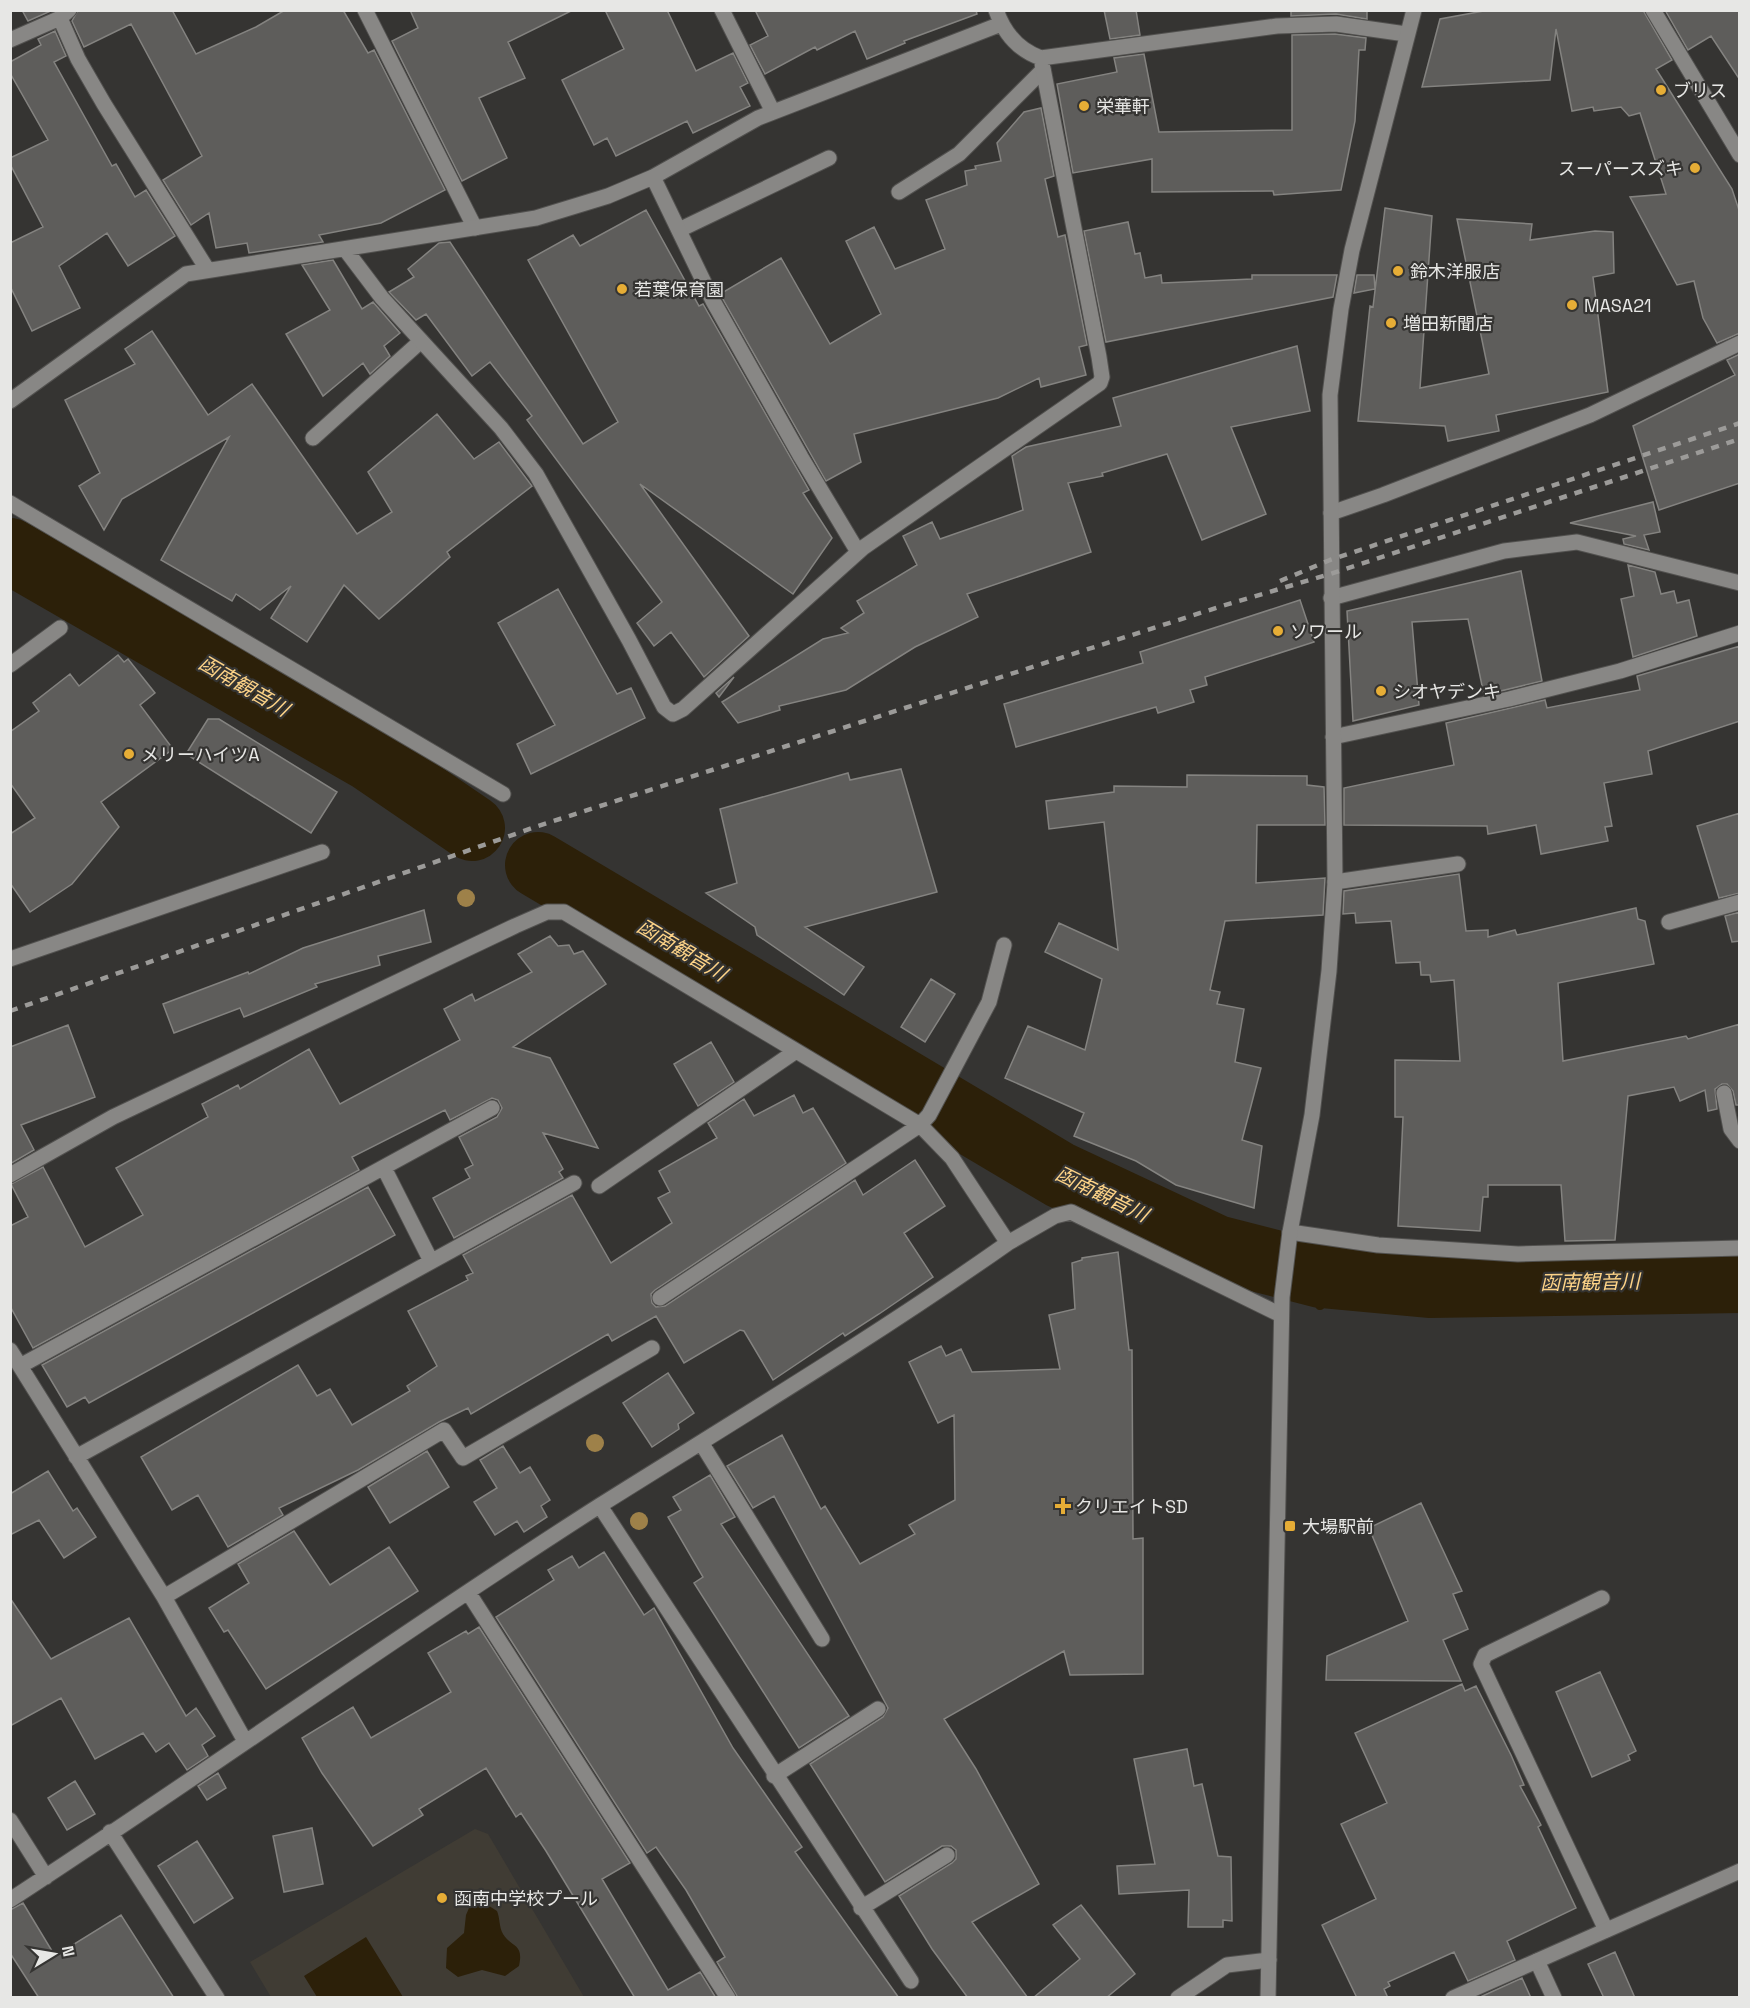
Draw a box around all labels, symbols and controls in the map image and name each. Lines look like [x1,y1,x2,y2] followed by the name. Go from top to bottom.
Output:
[1673,79,1727,102] place label: ブリス
[1654,83,1668,97] marker: ブリス
[1096,95,1150,118] place label: 栄華軒
[1077,99,1091,113] marker: 栄華軒
[1558,157,1683,180] place label: スーパースズキ
[1688,161,1702,175] marker: スーパースズキ
[1410,260,1500,283] place label: 鈴木洋服店
[1391,264,1405,278] marker: 鈴木洋服店
[634,278,724,301] place label: 若葉保育園
[615,282,629,296] marker: 若葉保育園
[1584,294,1652,317] place label: MASA21
[1565,298,1579,312] marker: MASA21
[1403,312,1493,335] place label: 増田新聞店
[1384,316,1398,330] marker: 増田新聞店
[1290,620,1362,643] place label: ソワール
[1271,624,1285,638] marker: ソワール
[194,650,296,723] water label: 函南観音川
[1393,680,1501,703] place label: シオヤデンキ
[1374,684,1388,698] marker: シオヤデンキ
[141,743,260,766] place label: メリーハイツA
[122,747,136,761] marker: メリーハイツA
[632,913,733,988] water label: 函南観音川
[1051,1160,1154,1228] water label: 函南観音川
[1540,1268,1642,1296] water label: 函南観音川
[1075,1495,1188,1518] place label: クリエイトSD
[1056,1499,1070,1513] marker: クリエイトSD
[1302,1515,1374,1538] place label: 大場駅前
[1283,1519,1297,1533] marker: 大場駅前
[454,1887,598,1910] place label: 函南中学校プール
[435,1891,449,1905] marker: 函南中学校プール
[24,1924,84,1984] north arrow
[57,1944,80,1959] text: N

